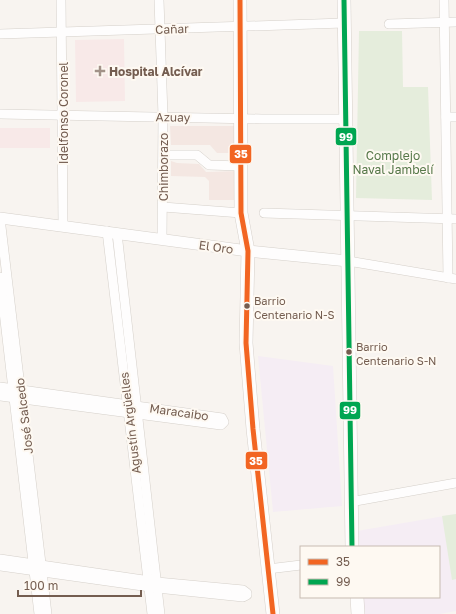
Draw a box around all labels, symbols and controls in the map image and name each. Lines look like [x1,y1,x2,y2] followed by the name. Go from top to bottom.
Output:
[155,21,189,37] street label: Cañar
[56,62,71,164] street label: Idelfonso Coronel
[109,64,203,79] place label: Hospital Alcívar
[94,65,106,77] marker: Hospital Alcívar
[155,109,191,125] street label: Azuay
[335,127,357,146] line badge: 99
[339,130,353,143] text: 99
[156,133,171,201] street label: Chimborazo
[229,144,252,164] line badge: 35
[234,147,248,160] text: 35
[352,148,434,177] park label: Complejo Naval Jambelí
[198,237,234,257] street label: El Oro
[254,294,334,321] place label: Barrio Centenario N-S
[242,301,252,311] marker: Barrio Centenario N-S
[356,340,436,367] place label: Barrio Centenario S-N
[344,347,354,357] marker: Barrio Centenario S-N
[116,371,144,475] street label: Agustín Argüelles
[12,377,36,455] street label: José Salcedo
[148,400,210,424] street label: Maracaibo
[339,401,361,420] line badge: 99
[343,403,357,416] text: 99
[245,451,268,470] line badge: 35
[249,454,263,467] text: 35
[300,546,440,598] legend
[336,554,350,569] text: 35
[18,572,141,598] scale bar
[336,574,351,589] text: 99
[24,578,58,593] text: 100 m

